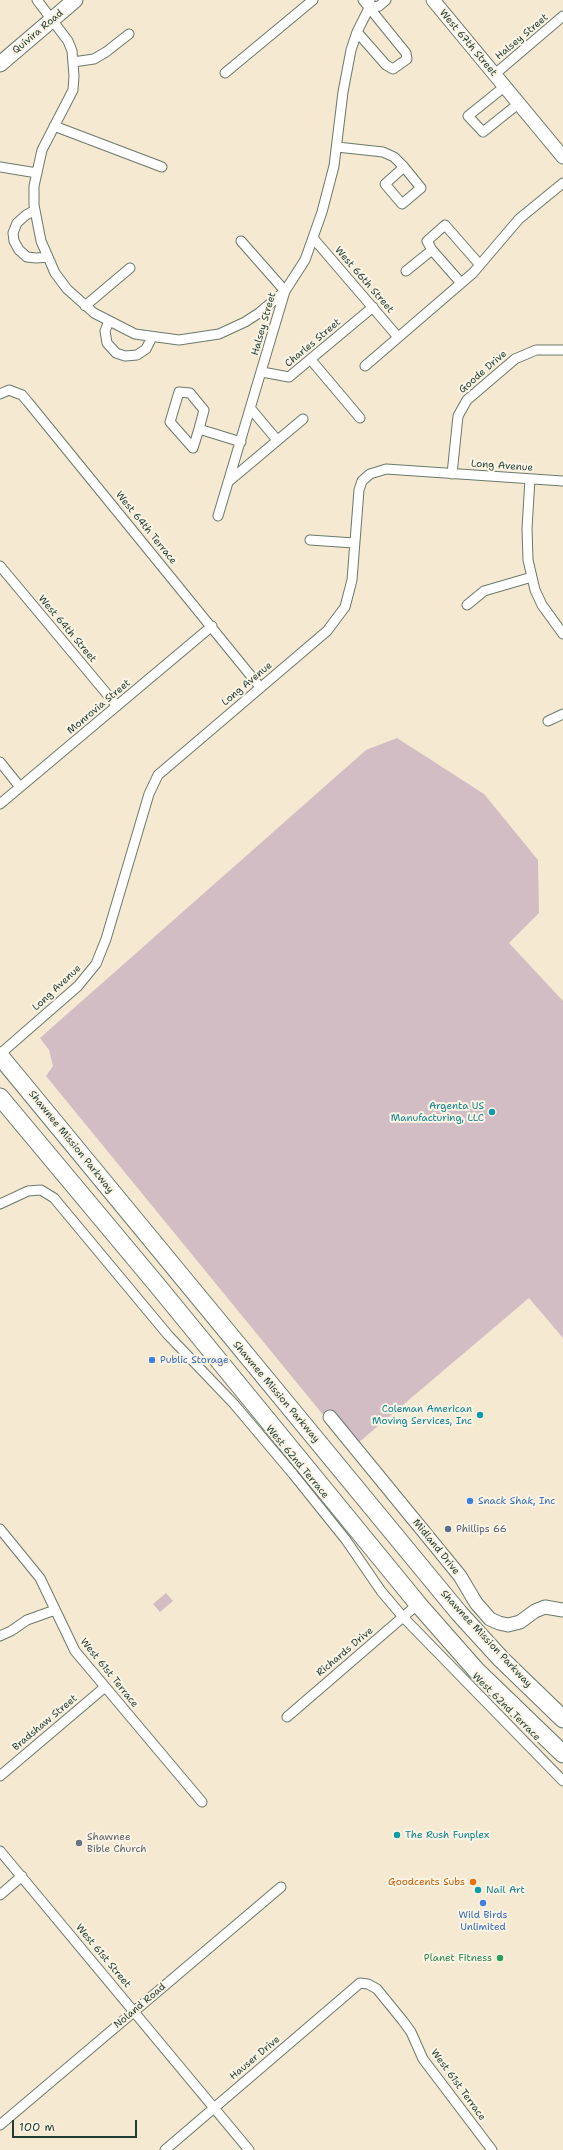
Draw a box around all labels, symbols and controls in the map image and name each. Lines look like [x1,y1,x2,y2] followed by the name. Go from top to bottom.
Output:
[10,7,66,57] street label: Quivira Road
[437,7,499,79] street label: West 67th Street
[493,11,551,63] street label: Halsey Street
[332,244,396,316] street label: West 66th Street
[249,291,279,357] street label: Halsey Street
[283,316,343,370] street label: Charles Street
[457,348,509,396] street label: Goode Drive
[471,458,533,474] street label: Long Avenue
[113,489,179,567] street label: West 64th Terrace
[35,593,99,665] street label: West 64th Street
[219,659,275,709] street label: Long Avenue
[65,677,133,737] street label: Monrovia Street
[30,962,84,1014] street label: Long Avenue
[26,1088,116,1196] street label: Shawnee Mission Parkway
[391,1100,484,1124] place label: Argenta US Manufacturing, LLC
[487,1107,497,1117] marker: Argenta US Manufacturing, LLC
[230,1339,322,1445] street label: Shawnee Mission Parkway
[160,1354,229,1366] place label: Public Storage
[147,1355,157,1365] marker: Public Storage
[372,1403,472,1426] place label: Coleman American Moving Services, Inc
[475,1410,485,1420] marker: Coleman American Moving Services, Inc
[263,1423,331,1501] street label: West 62nd Terrace
[478,1495,555,1507] place label: Snack Shak, Inc
[465,1496,475,1506] marker: Snack Shak, Inc
[410,1517,462,1577] street label: Midland Drive
[456,1523,507,1535] place label: Phillips 66
[443,1524,453,1534] marker: Phillips 66
[438,1588,534,1690] street label: Shawnee Mission Parkway
[314,1625,376,1679] street label: Richards Drive
[77,1636,141,1710] street label: West 61st Terrace
[469,1670,543,1744] street label: West 62nd Terrace
[10,1692,80,1754] street label: Bradshaw Street
[405,1829,489,1841] place label: The Rush Funplex
[392,1830,402,1840] marker: The Rush Funplex
[87,1831,147,1854] place label: Shawnee Bible Church
[74,1838,84,1848] marker: Shawnee Bible Church
[388,1876,465,1888] place label: Goodcents Subs
[468,1877,478,1887] marker: Goodcents Subs
[486,1884,525,1896] place label: Nail Art
[473,1885,483,1895] marker: Nail Art
[478,1898,488,1908] marker: Wild Birds Unlimited
[458,1909,508,1932] place label: Wild Birds Unlimited
[73,1922,133,1990] street label: West 61st Street
[424,1952,492,1964] place label: Planet Fitness
[495,1953,505,1963] marker: Planet Fitness
[112,1981,168,2031] street label: Noland Road
[227,2034,283,2082] street label: Hauser Drive
[428,2047,488,2123] street label: West 61st Terrace
[14,2112,139,2138] scale bar
[19,2119,55,2135] text: 100 m

